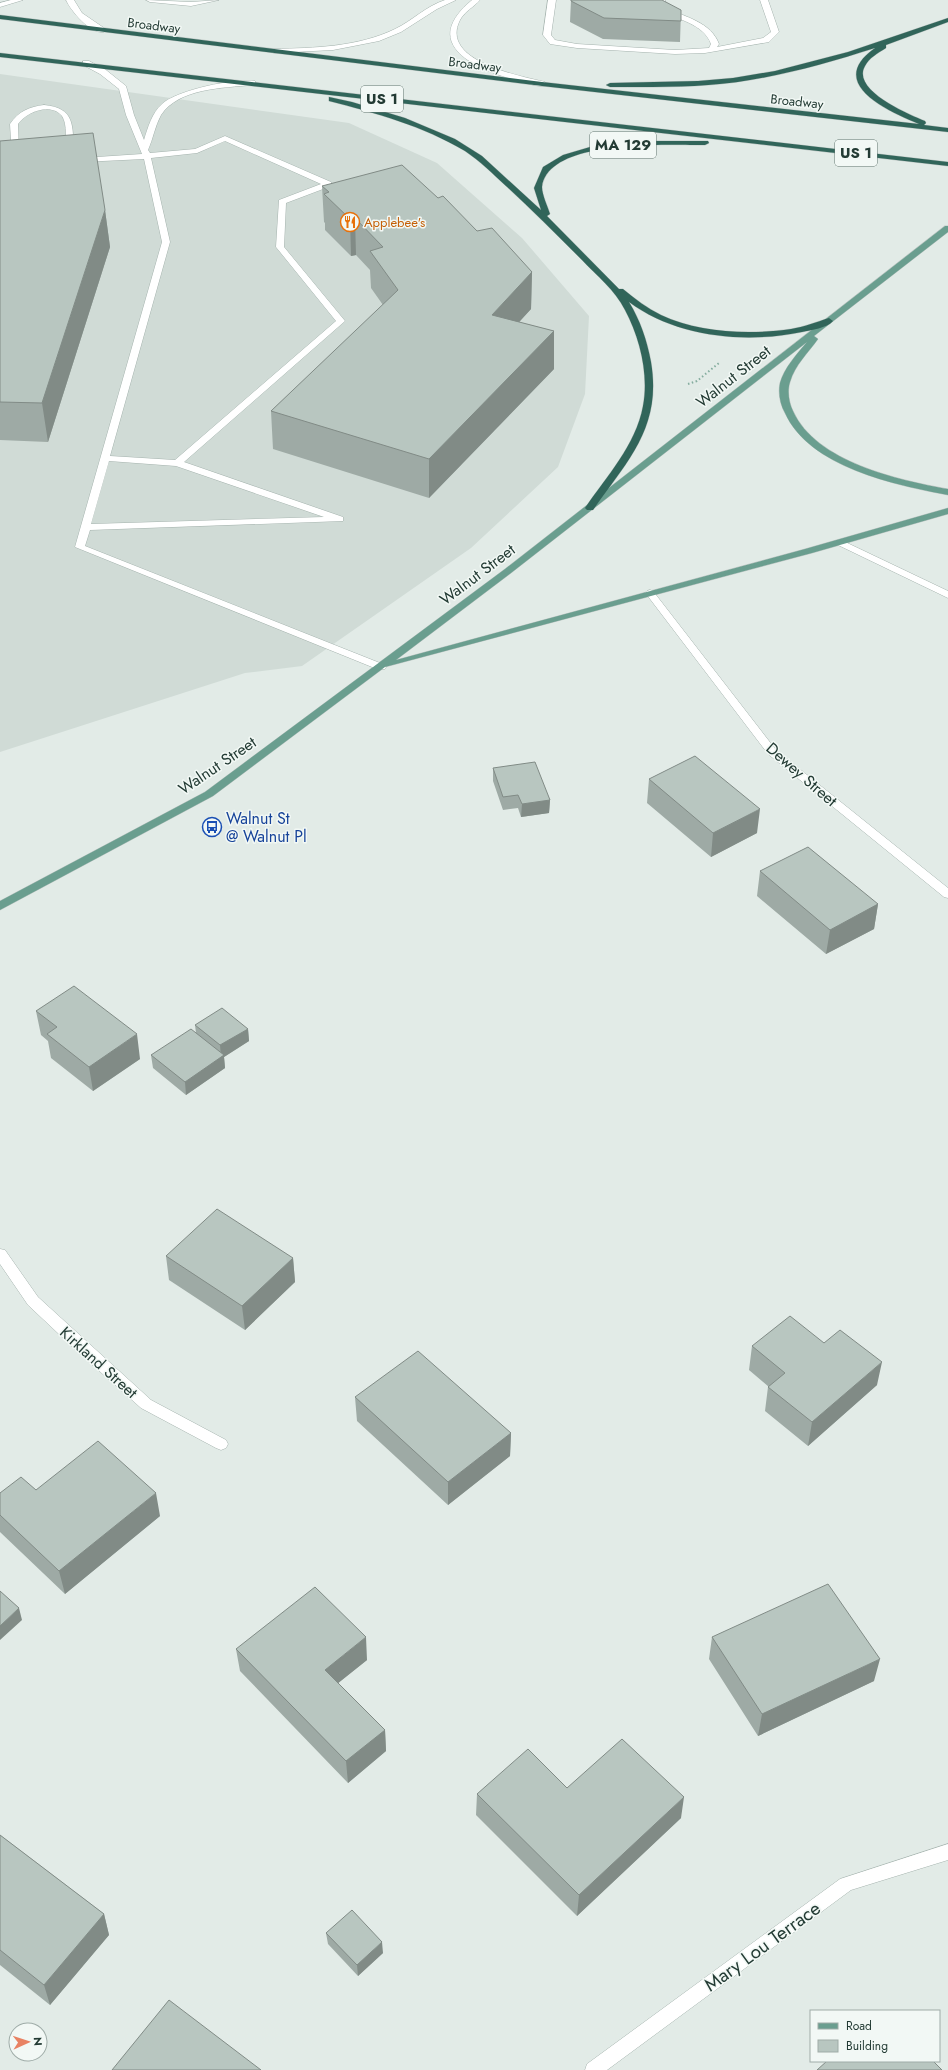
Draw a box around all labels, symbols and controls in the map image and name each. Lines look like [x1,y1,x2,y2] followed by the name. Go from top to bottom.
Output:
[126,13,182,38] street label: Broadway
[447,52,503,77] street label: Broadway
[361,86,403,112] road number: US 1
[770,89,825,114] street label: Broadway
[590,132,656,158] road number: MA 129
[835,140,877,166] road number: US 1
[339,211,361,233] restaurant icon: Applebee's
[364,213,425,232] place label: Applebee's
[691,340,776,413] street label: Walnut Street
[435,538,520,610] street label: Walnut Street
[174,731,261,800] street label: Walnut Street
[761,737,842,812] street label: Dewey Street
[226,807,307,848] place label: Walnut St @ Walnut Pl
[201,816,223,838] bus stop icon: Walnut St @ Walnut Pl
[55,1321,143,1404] street label: Kirkland Street
[699,1895,826,1998] street label: Mary Lou Terrace
[810,2010,940,2062] legend
[846,2017,872,2035] text: Road
[8,2022,48,2062] north arrow
[30,2037,46,2046] text: N
[846,2037,888,2055] text: Building

